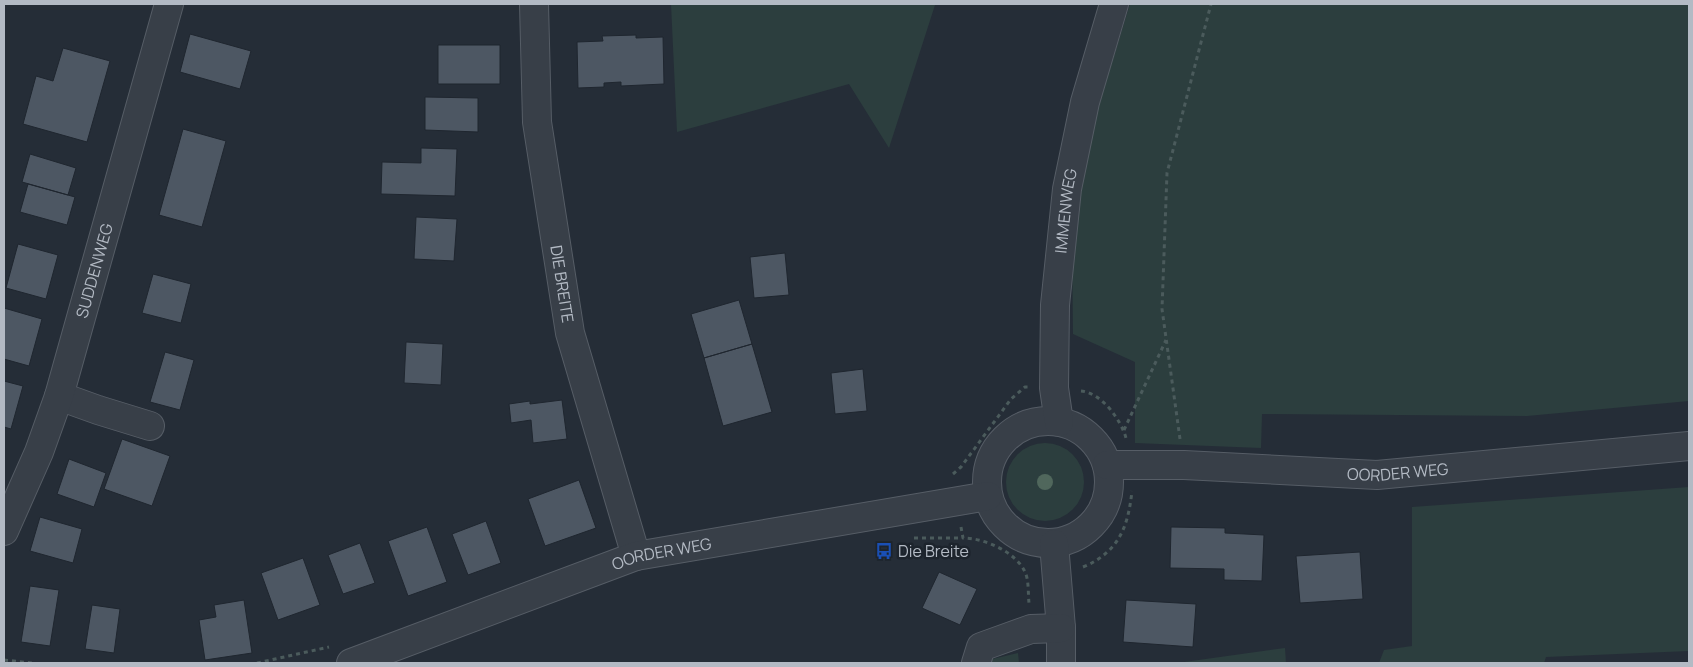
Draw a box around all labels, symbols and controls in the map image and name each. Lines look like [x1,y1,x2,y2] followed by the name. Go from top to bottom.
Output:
[1049,166,1082,255] street label: IMMENWEG
[70,221,118,321] street label: SUDDENWEG
[545,244,579,324] street label: DIE BREITE
[1347,457,1449,486] street label: OORDER WEG
[609,532,713,575] street label: OORDER WEG
[898,540,969,562] place label: Die Breite
[874,541,894,561] bus stop icon: Die Breite

